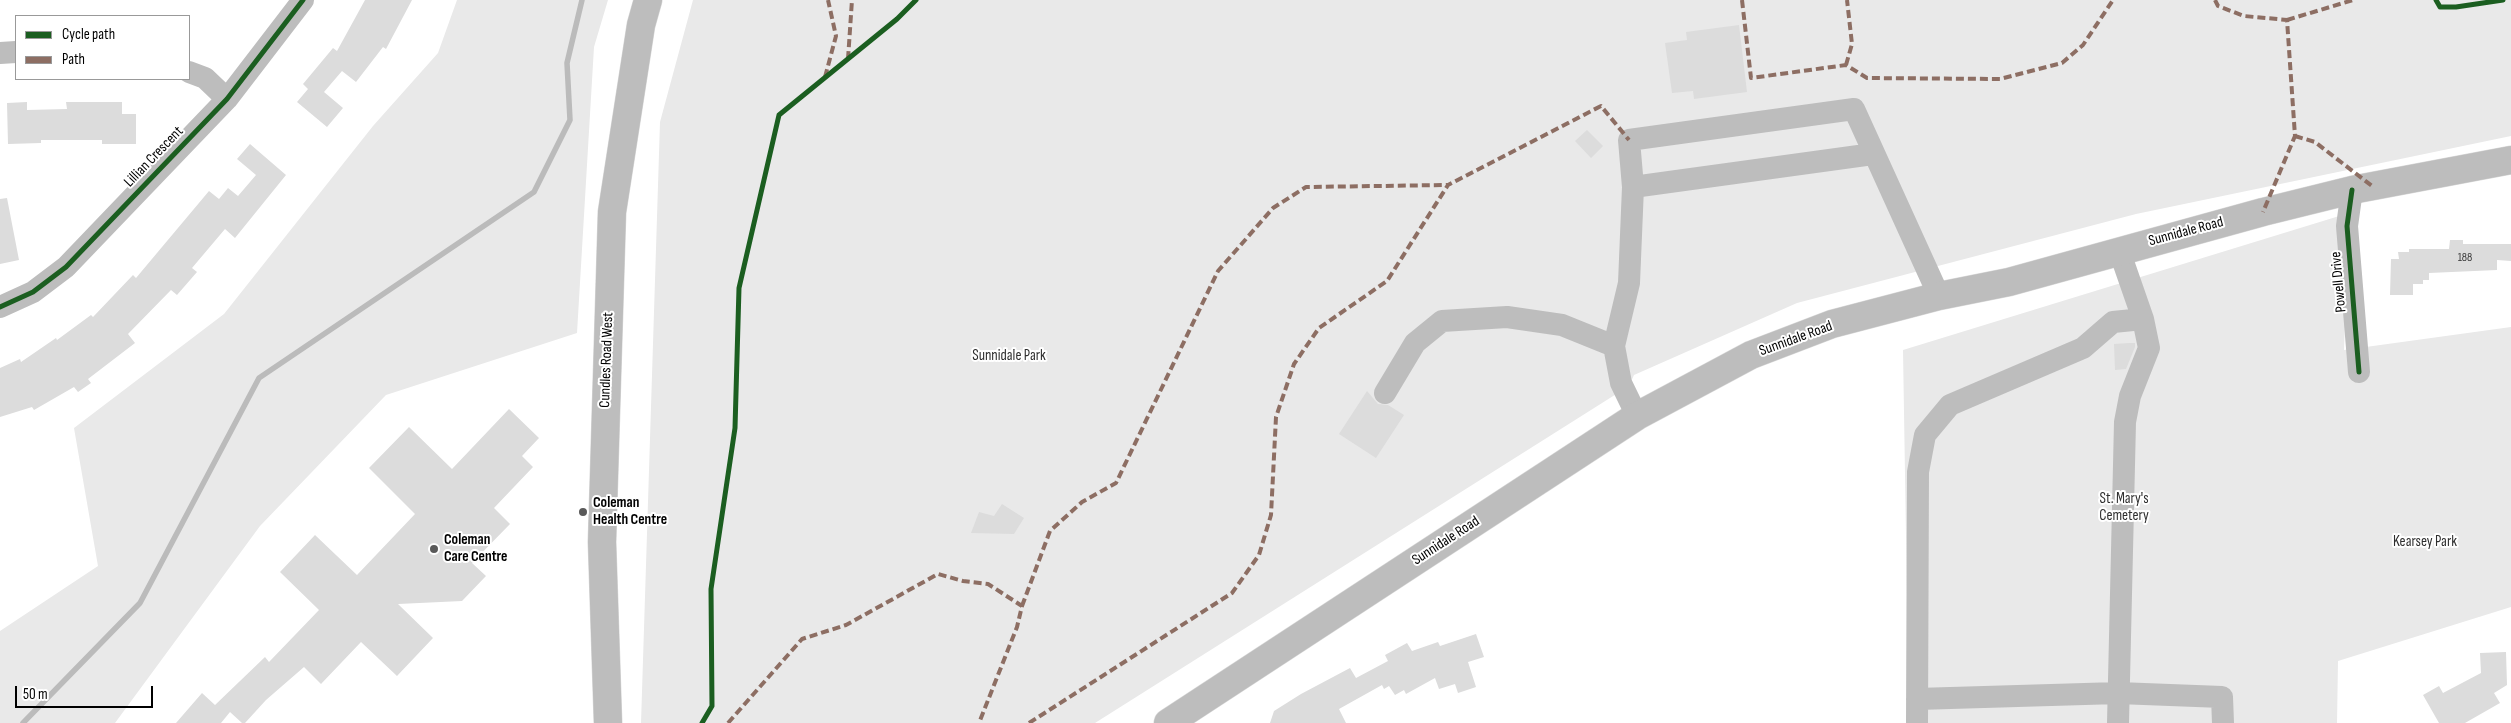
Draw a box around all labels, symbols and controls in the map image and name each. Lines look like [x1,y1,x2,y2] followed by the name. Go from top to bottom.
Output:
[15,15,190,80] legend
[62,25,115,44] text: Cycle path
[62,50,85,69] text: Path
[121,123,187,191] street label: Lillian Crescent
[2147,213,2225,251] street label: Sunnidale Road
[2327,251,2351,313] street label: Powell Drive
[2458,251,2472,265] house number: 188
[596,312,618,408] street label: Cundles Road West
[1757,317,1835,361] street label: Sunnidale Road
[972,347,1046,365] park label: Sunnidale Park
[2099,490,2149,525] park label: St. Mary's Cemetery
[593,494,667,529] place label: Coleman Health Centre
[577,506,589,518] marker: Coleman Health Centre
[1409,513,1483,569] street label: Sunnidale Road
[444,531,507,566] place label: Coleman Care Centre
[2393,533,2457,551] park label: Kearsey Park
[428,543,440,555] marker: Coleman Care Centre
[18,676,155,708] scale bar
[23,685,48,704] text: 50 m

